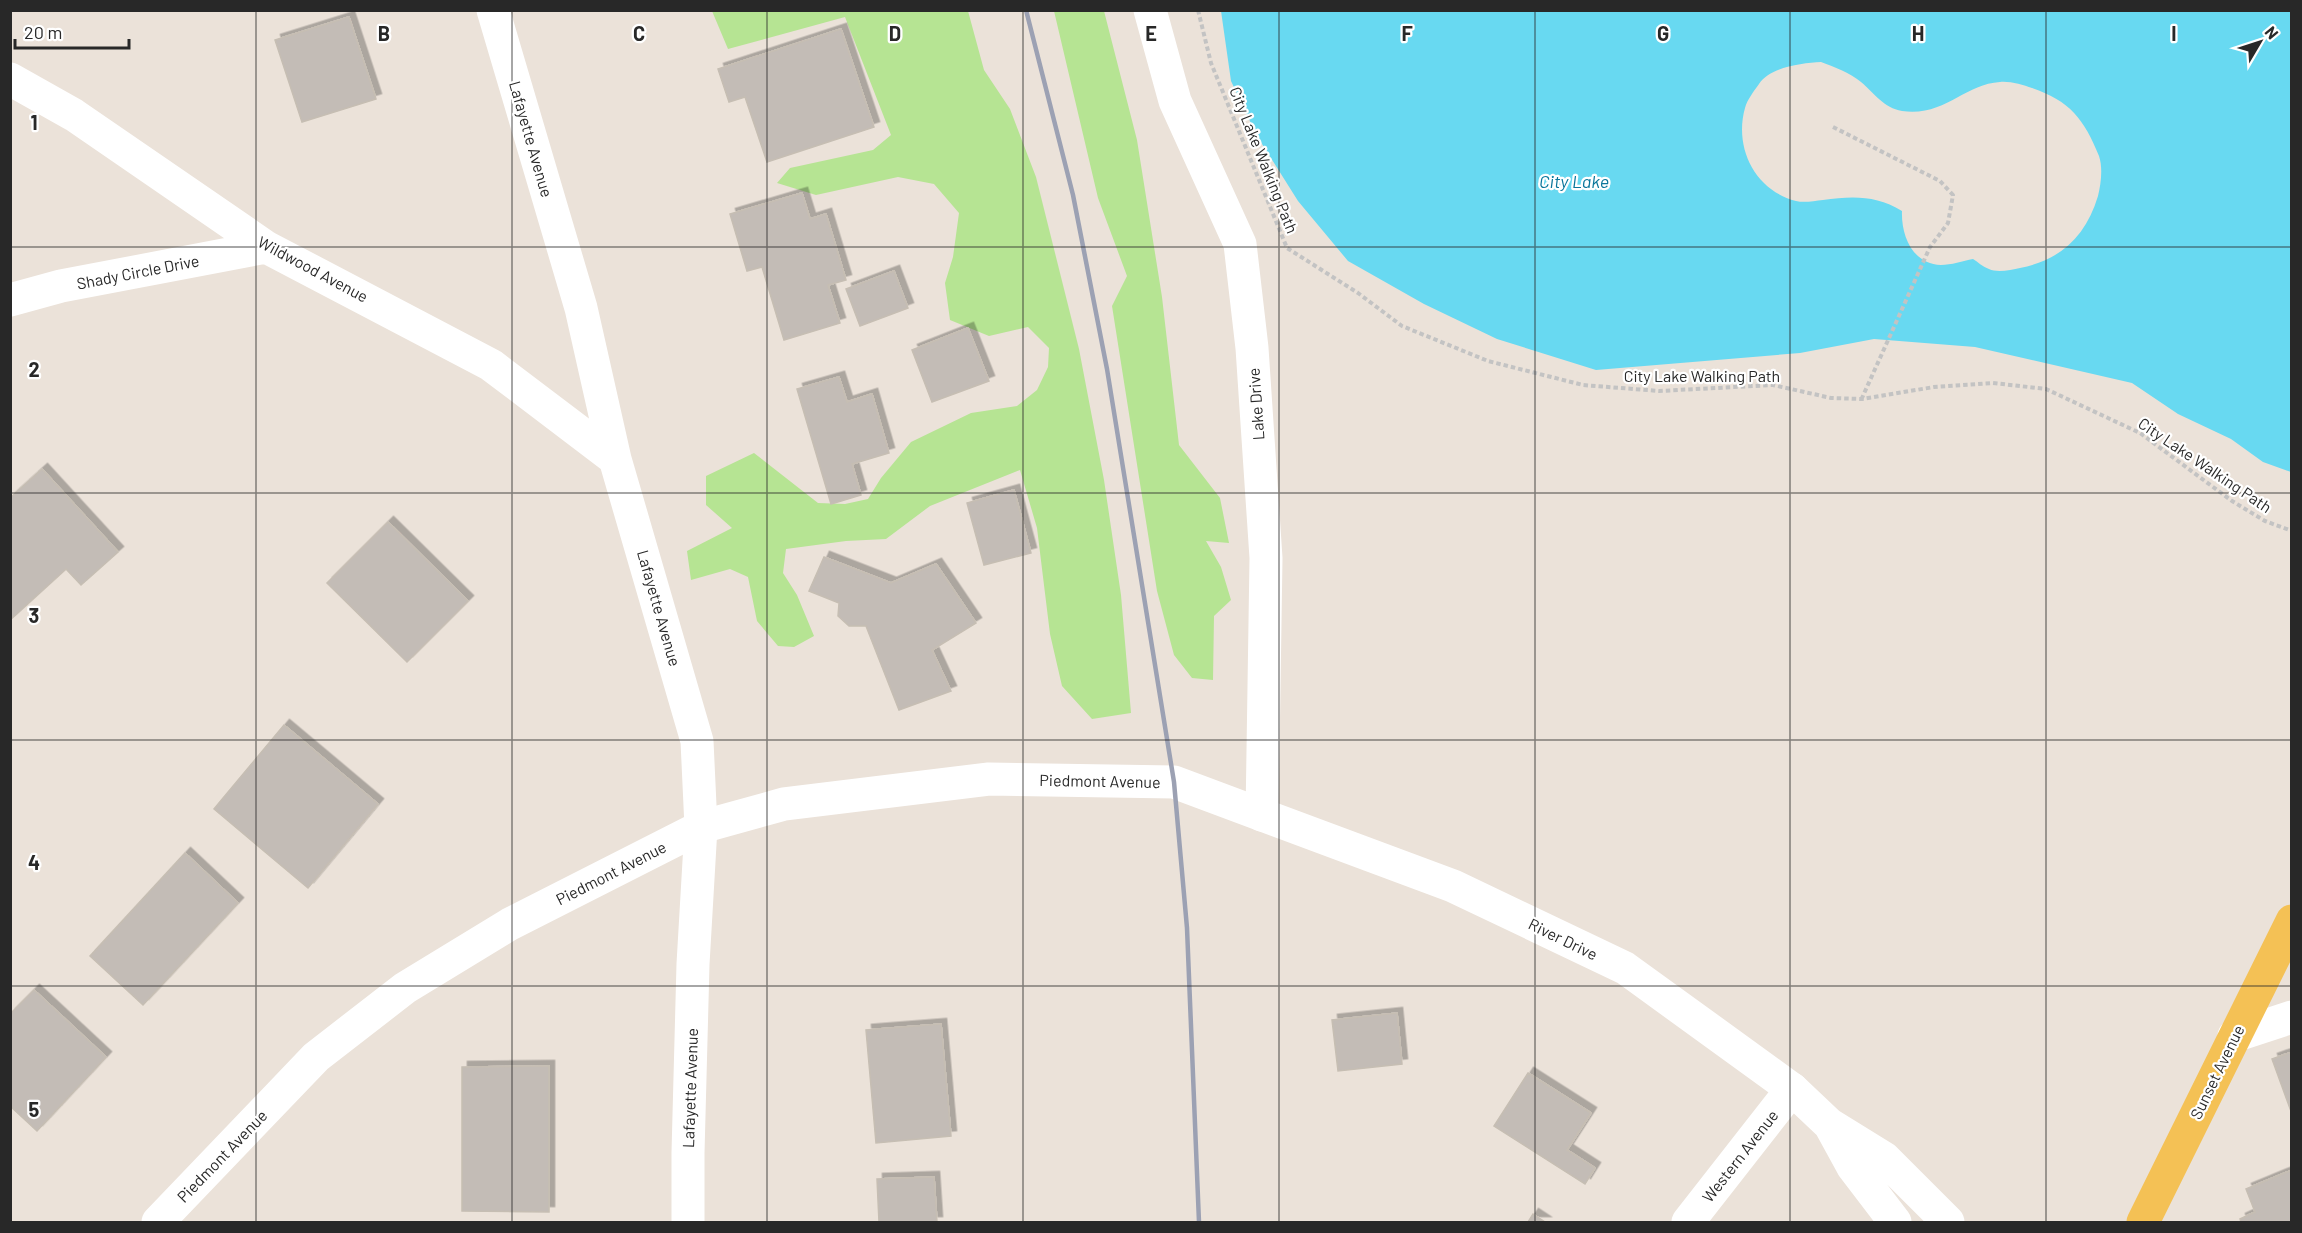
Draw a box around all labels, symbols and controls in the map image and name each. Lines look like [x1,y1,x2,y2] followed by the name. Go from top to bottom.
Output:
[15,12,129,50] scale bar
[2230,12,2290,72] north arrow
[24,21,62,43] text: 20 m
[378,21,390,45] text: B
[633,21,645,45] text: C
[889,21,901,45] text: D
[1145,21,1157,45] text: E
[1401,21,1413,45] text: F
[1657,21,1669,45] text: G
[1912,21,1924,45] text: H
[2171,21,2177,45] text: I
[2261,22,2283,42] text: N
[506,78,557,199] street label: Lafayette Avenue
[1226,84,1303,236] street label: City Lake Walking Path
[30,110,38,134] text: 1
[1539,170,1609,192] water label: City Lake
[255,232,372,306] street label: Wildwood Avenue
[75,250,201,293] street label: Shady Circle Drive
[28,357,40,381] text: 2
[1624,366,1780,385] street label: City Lake Walking Path
[1244,367,1268,441] street label: Lake Drive
[2135,413,2275,516] street label: City Lake Walking Path
[634,547,685,668] street label: Lafayette Avenue
[29,603,39,627] text: 3
[1039,770,1161,791] street label: Piedmont Avenue
[552,837,669,909] street label: Piedmont Avenue
[28,850,40,874] text: 4
[1526,914,1601,963] street label: River Drive
[2186,1022,2248,1122] street label: Sunset Avenue
[678,1028,701,1148] street label: Lafayette Avenue
[29,1097,40,1121] text: 5
[173,1105,271,1206] street label: Piedmont Avenue
[1698,1106,1782,1206] street label: Western Avenue

